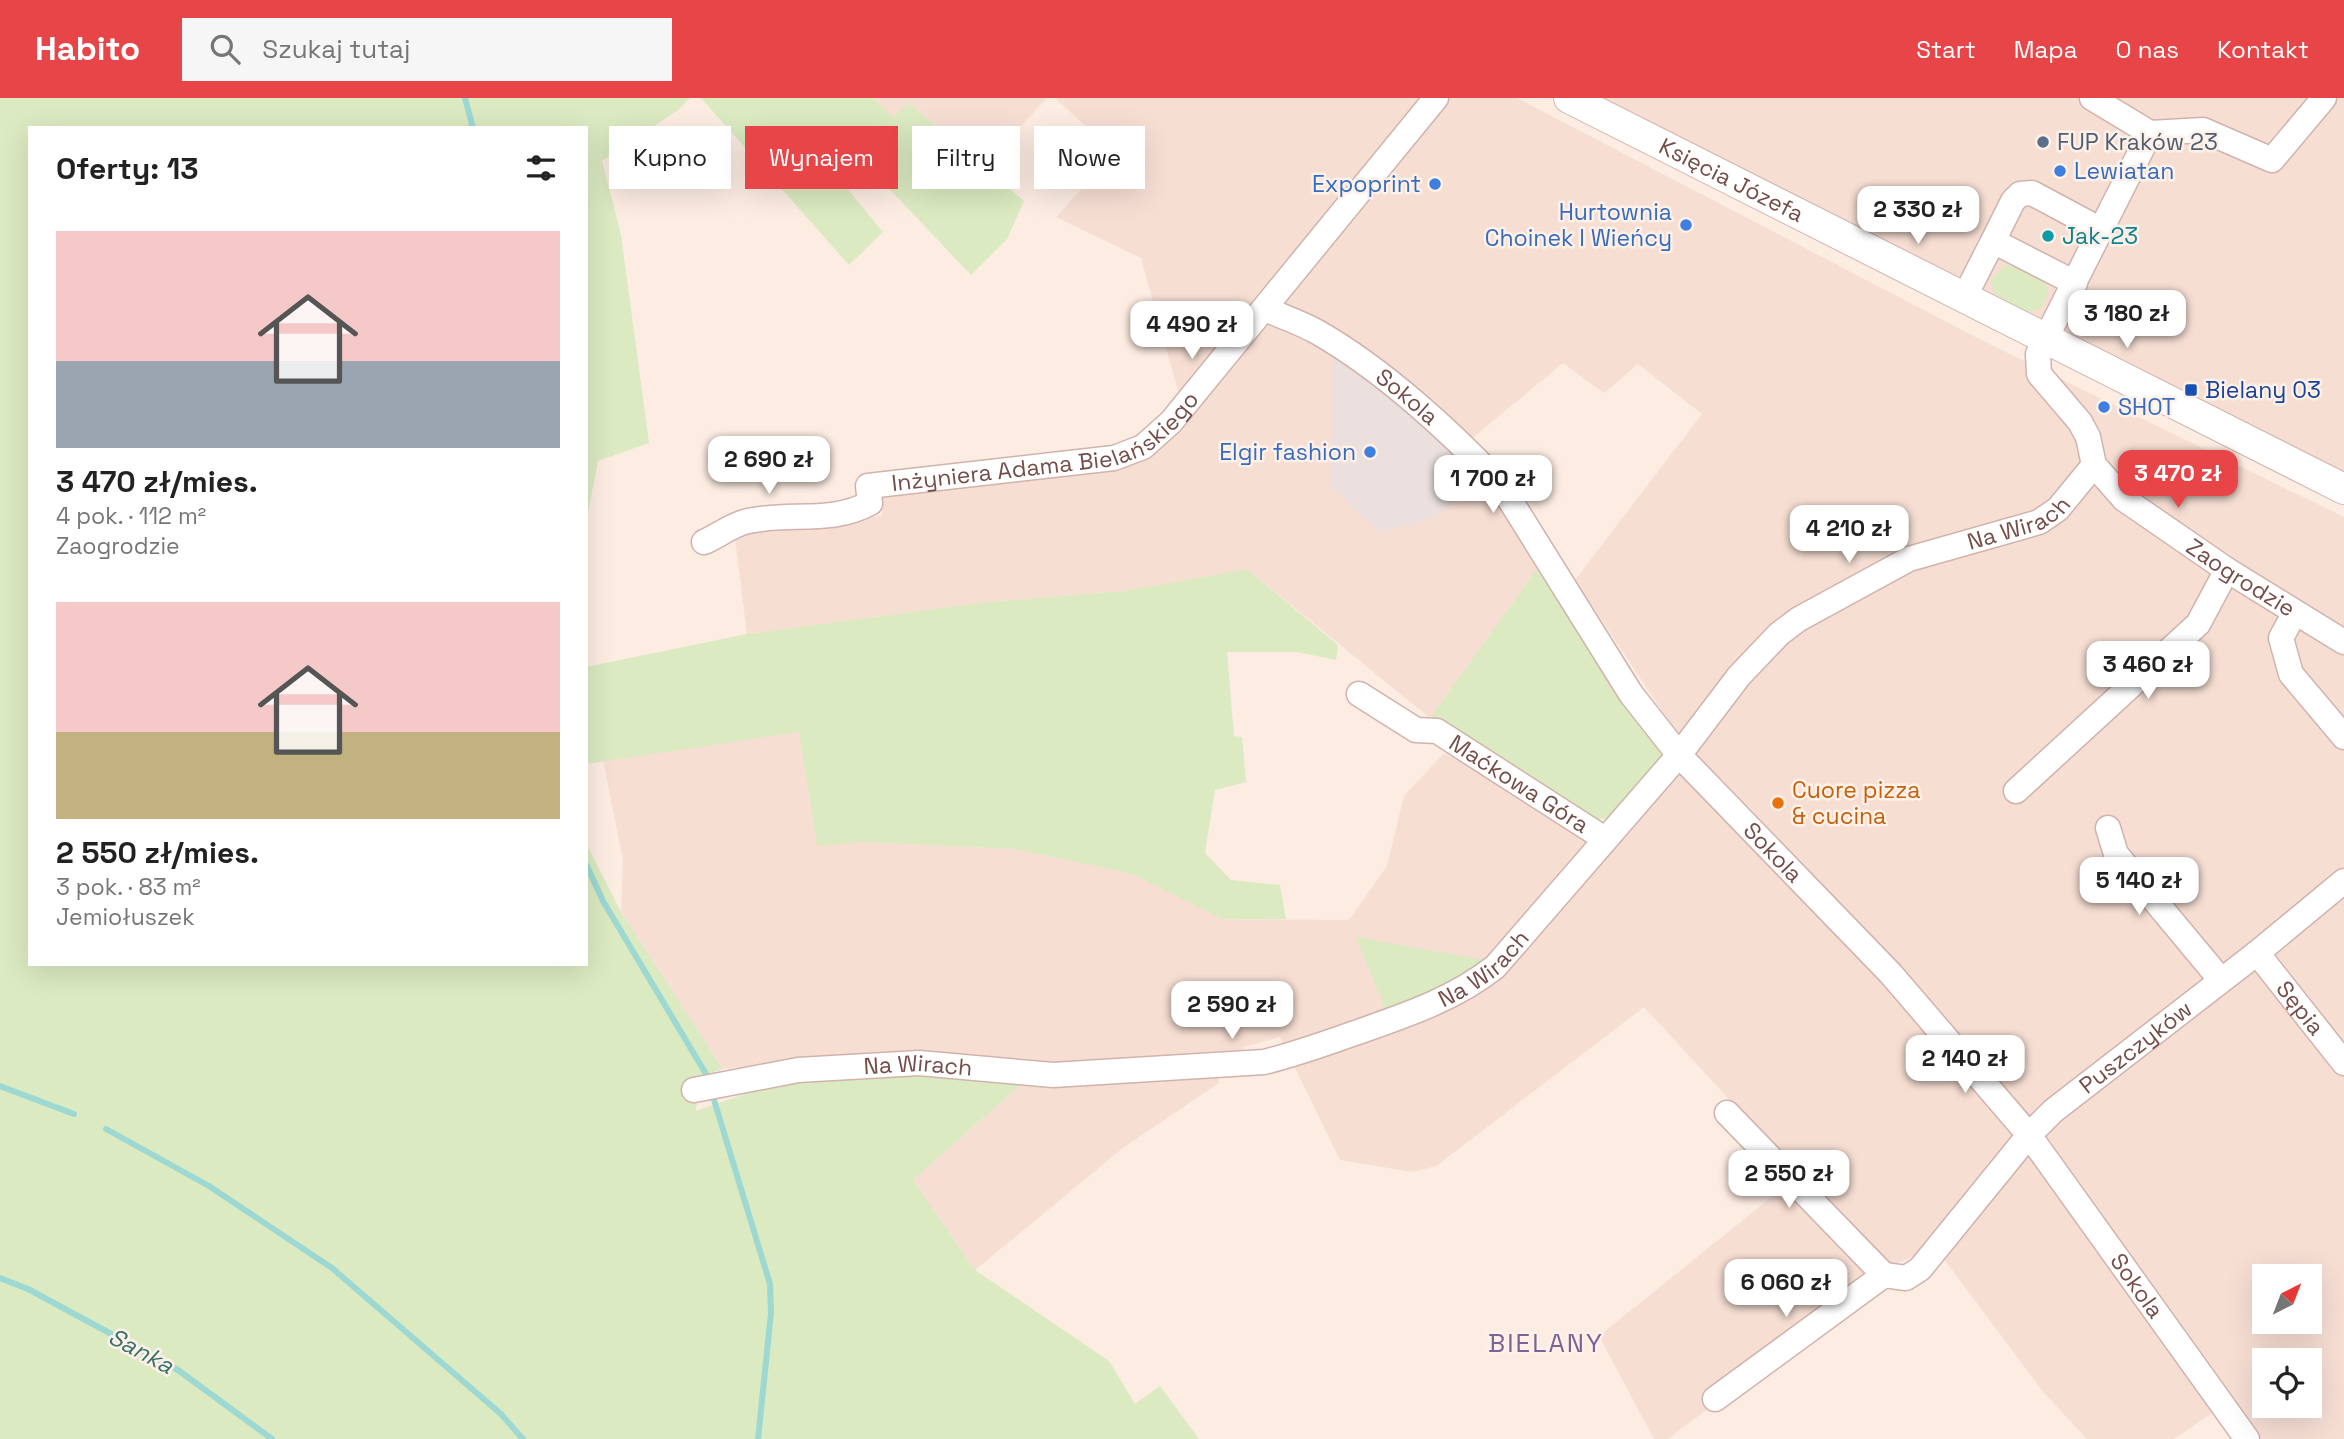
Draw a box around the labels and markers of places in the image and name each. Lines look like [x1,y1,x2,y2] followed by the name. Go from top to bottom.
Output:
[2057,127,2218,157] place label: FUP Kraków 23
[2035,134,2051,150] marker: FUP Kraków 23
[2074,156,2174,186] place label: Lewiatan
[2052,163,2068,179] marker: Lewiatan
[1312,169,1421,199] place label: Expoprint
[1427,176,1443,192] marker: Expoprint
[1846,186,1990,246] pin: 2 330 zł
[1485,197,1672,253] place label: Hurtownia Choinek I Wieńcy
[1678,217,1694,233] marker: Hurtownia Choinek I Wieńcy
[2062,221,2138,251] place label: Jak-23
[2040,228,2056,244] marker: Jak-23
[2055,290,2199,350] pin: 3 180 zł
[1120,302,1264,361] pin: 4 490 zł
[2205,375,2321,405] place label: Bielany 03
[2183,382,2199,398] marker: Bielany 03
[2118,392,2175,422] place label: SHOT
[2096,399,2112,415] marker: SHOT
[697,436,841,496] pin: 2 690 zł
[1219,437,1356,467] place label: Elgir fashion
[1362,444,1378,460] marker: Elgir fashion
[2106,450,2250,510] pin: 3 470 zł
[1421,456,1565,515] pin: 1 700 zł
[1777,505,1921,565] pin: 4 210 zł
[2076,642,2220,701] pin: 3 460 zł
[1792,775,1920,831] place label: Cuore pizza & cucina
[1770,795,1786,811] marker: Cuore pizza & cucina
[2067,858,2211,917] pin: 5 140 zł
[1160,982,1304,1041] pin: 2 590 zł
[1893,1035,2037,1095] pin: 2 140 zł
[1717,1150,1861,1210] pin: 2 550 zł
[1714,1260,1858,1319] pin: 6 060 zł

